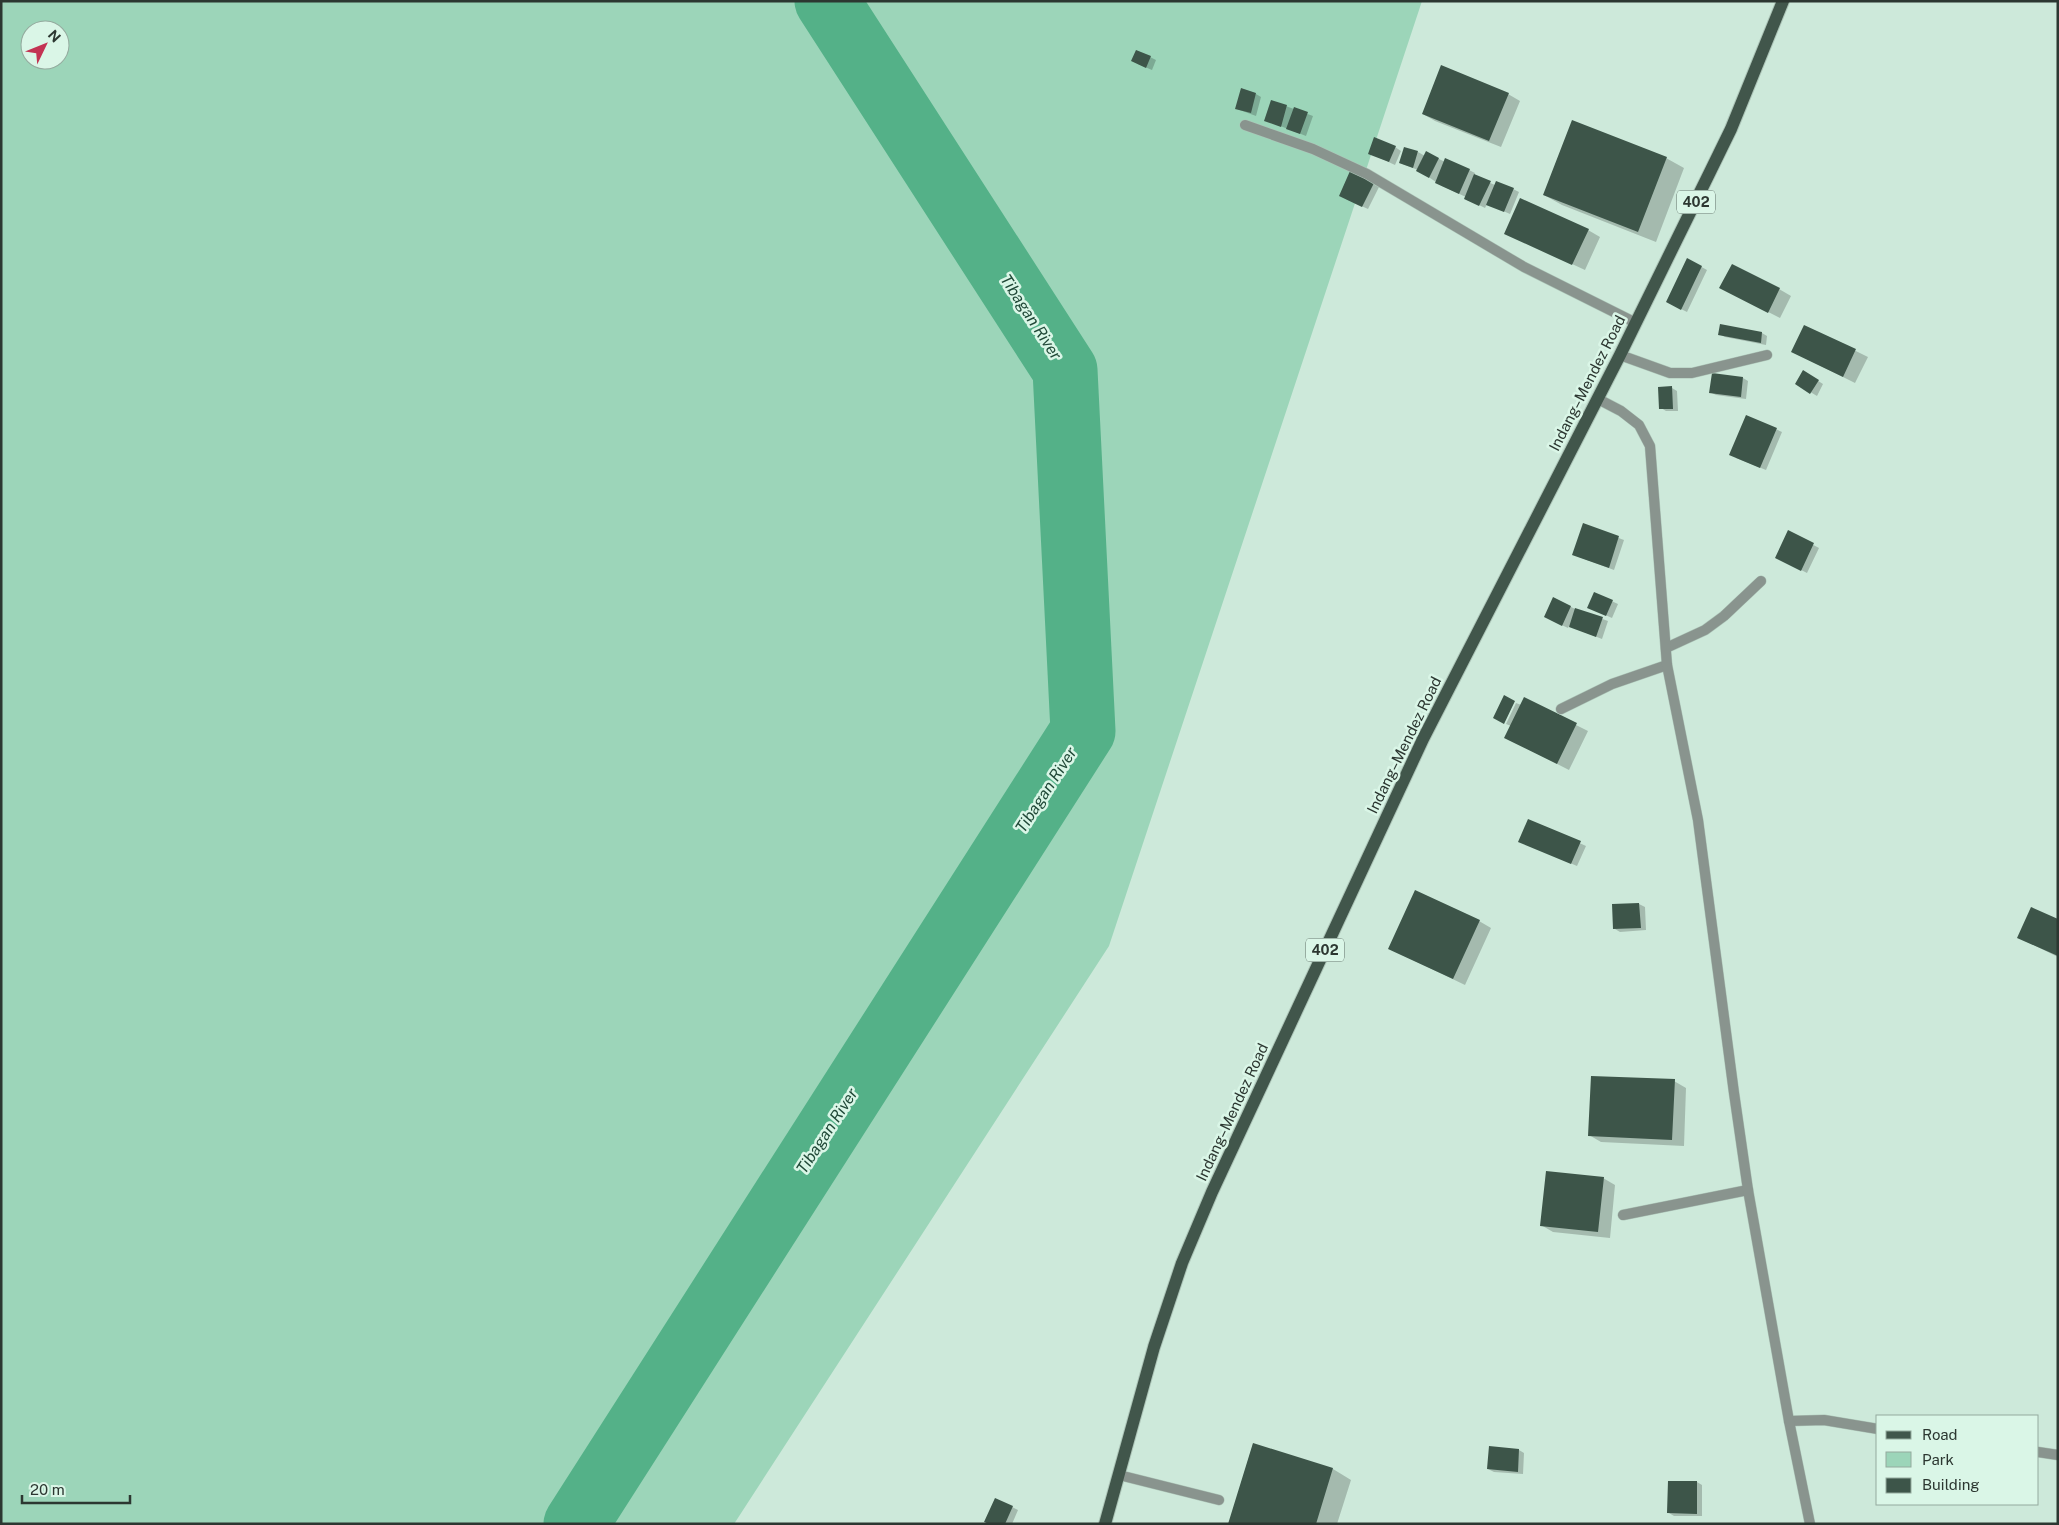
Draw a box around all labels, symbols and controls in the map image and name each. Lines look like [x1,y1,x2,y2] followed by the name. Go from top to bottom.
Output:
[20,20,70,70] north arrow
[45,27,64,46] text: N
[1677,190,1715,213] road number: 402
[996,271,1066,364] water label: Tibagan River
[1545,312,1629,454] street label: Indang–Mendez Road
[1364,674,1444,816] street label: Indang–Mendez Road
[1011,743,1081,836] water label: Tibagan River
[1306,938,1344,962] road number: 402
[1193,1041,1271,1183] street label: Indang–Mendez Road
[792,1084,862,1177] water label: Tibagan River
[1876,1415,2039,1505] legend
[1922,1426,1958,1443] text: Road
[1922,1451,1954,1468] text: Park
[22,1472,130,1504] scale bar
[1922,1476,1980,1493] text: Building
[30,1481,65,1498] text: 20 m

